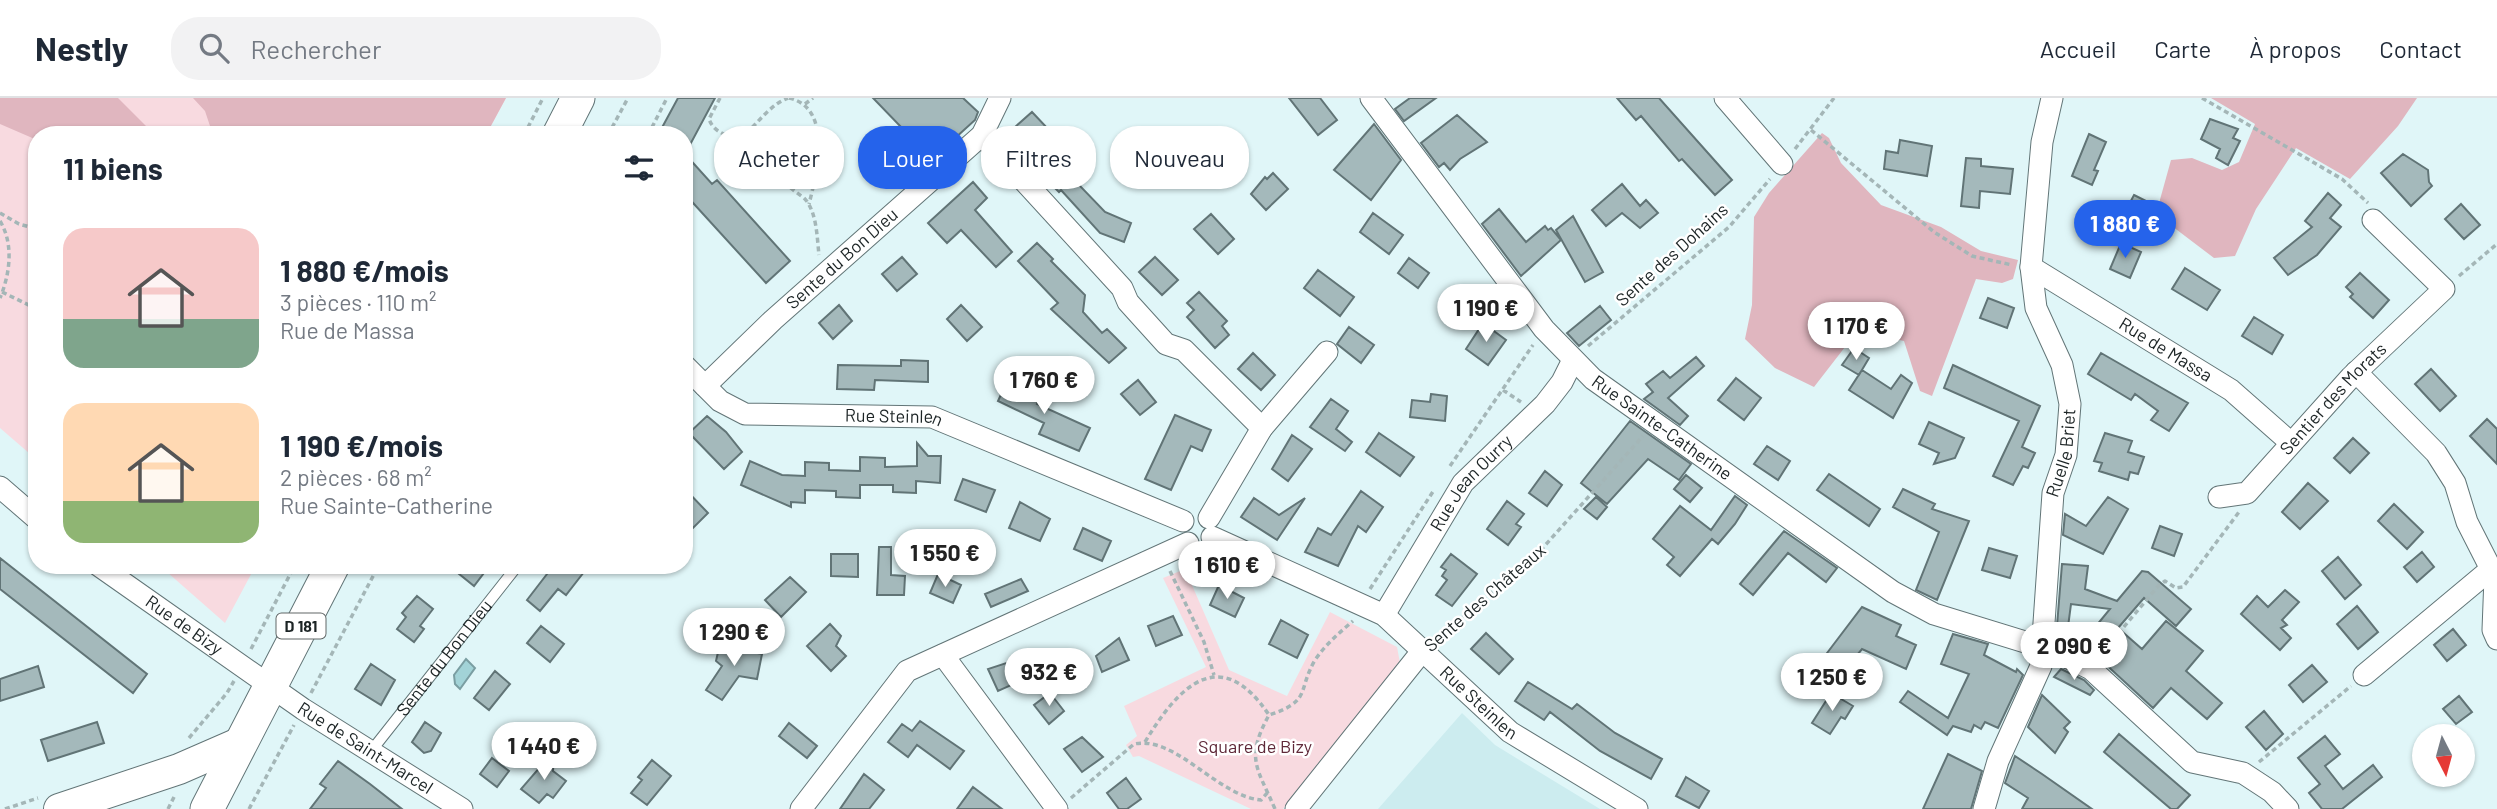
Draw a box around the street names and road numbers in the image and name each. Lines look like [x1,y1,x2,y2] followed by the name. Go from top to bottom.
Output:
[1611,198,1732,310] street label: Sente des Dohains
[781,203,902,313] street label: Sente du Bon Dieu
[2116,312,2217,386] street label: Rue de Massa
[2275,337,2390,459] street label: Sentier des Morats
[1588,370,1737,484] street label: Rue Sainte-Catherine
[845,404,947,430] street label: Rue Steinlen
[2040,408,2080,500] street label: Ruelle Briet
[1425,429,1517,535] street label: Rue Jean Ourry
[1419,538,1550,656] street label: Sente des Châteaux
[142,590,227,659] street label: Rue de Bizy
[391,595,496,720] street label: Sente du Bon Dieu
[276,614,326,638] road number: D 181
[1436,661,1522,744] street label: Rue Steinlen
[294,696,438,798] street label: Rue de Saint-Marcel

